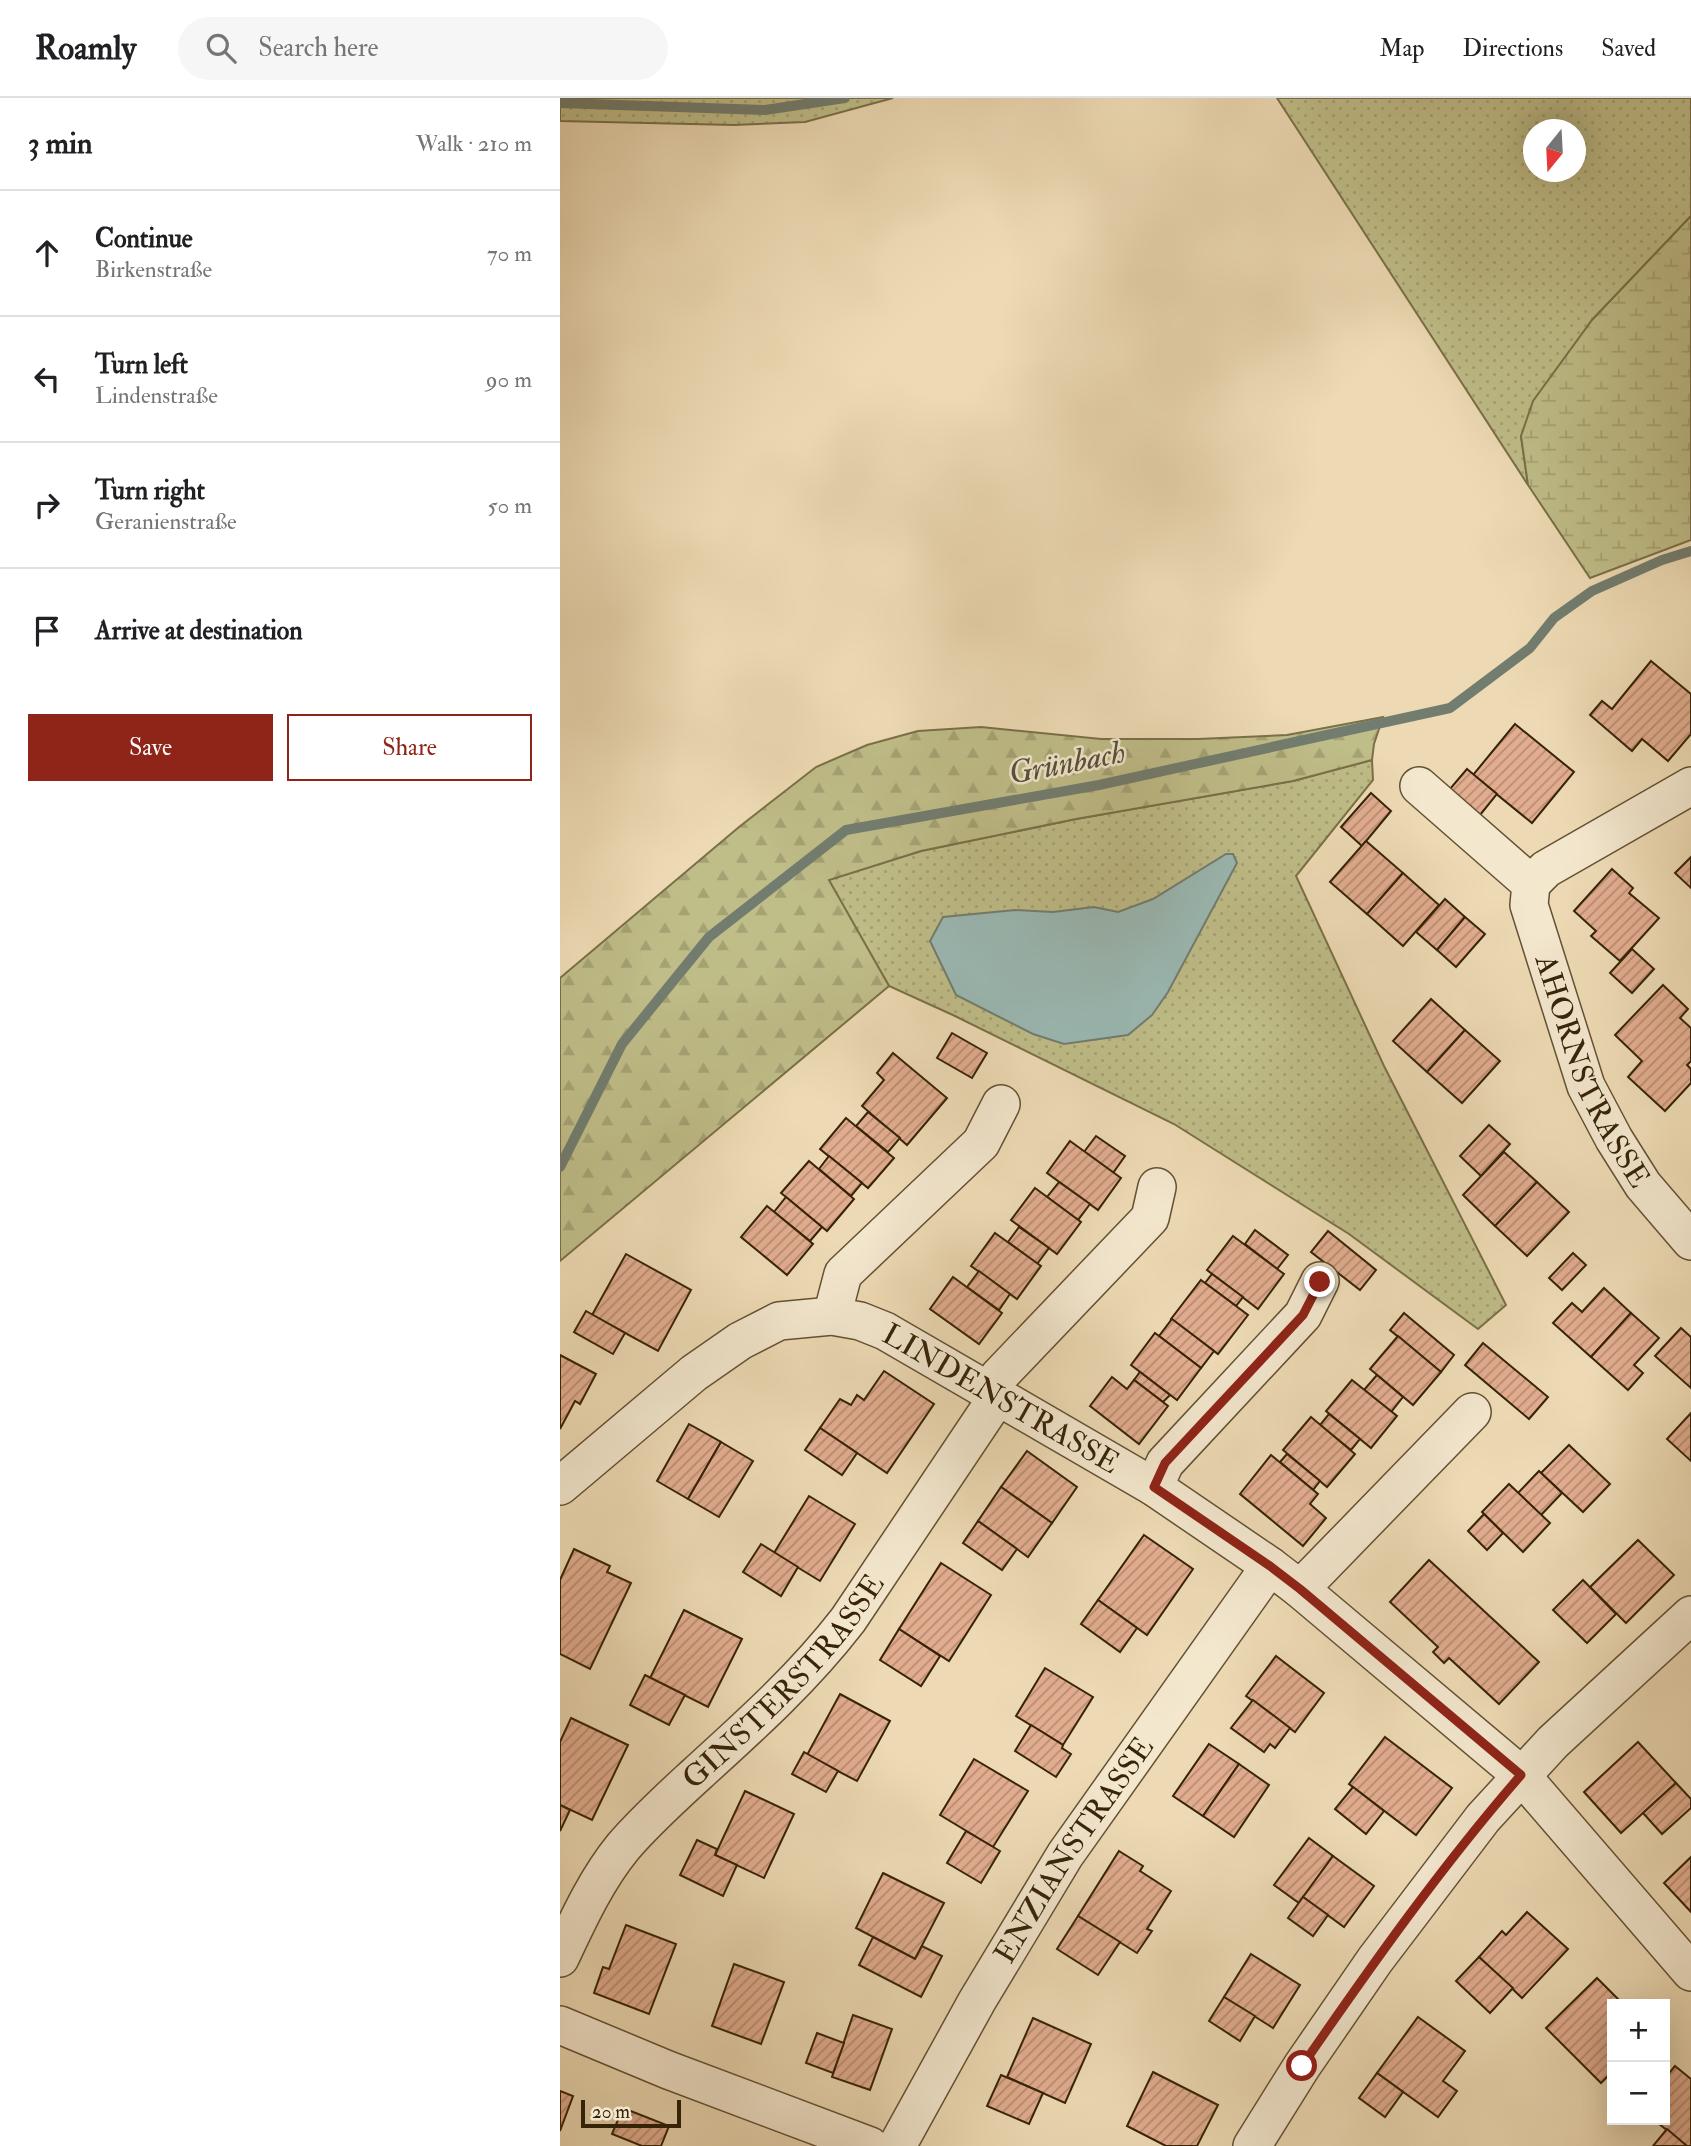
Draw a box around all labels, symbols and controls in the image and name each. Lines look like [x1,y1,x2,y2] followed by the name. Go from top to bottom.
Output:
[178,17,668,80] search box
[35,28,136,69] text: Roamly
[202,29,240,67] icon: search
[258,32,378,64] text: Search here
[1379,33,1424,64] text: Map
[1462,33,1563,64] text: Directions
[1601,33,1656,64] text: Saved
[1523,119,1586,182] north arrow
[28,125,93,162] text: 3 min
[416,129,532,158] text: Walk · 210 m
[95,223,193,255] text: Continue
[28,234,66,272] icon: ahead
[487,239,532,268] text: 70 m
[95,255,212,284] text: Birkenstraße
[95,349,188,381] text: Turn left
[28,360,66,398] icon: left
[486,365,532,394] text: 90 m
[95,381,218,410] text: Lindenstraße
[95,475,205,507] text: Turn right
[28,486,66,524] icon: right
[488,491,532,520] text: 50 m
[95,507,237,536] text: Geranienstraße
[28,612,66,650] icon: arrive
[95,615,303,647] text: Arrive at destination
[28,714,273,781] button: Save
[287,714,532,781] button: Share
[1005,732,1129,794] water label: Grünbach
[1527,949,1658,1194] street label: AHORNSTRASSE
[1304,1266,1335,1297] route end
[876,1315,1126,1482] street label: LINDENSTRASSE
[675,1567,892,1797] street label: GINSTERSTRASSE
[986,1730,1161,1970] street label: ENZIANSTRASSE
[1607,1999,1670,2125] map controls
[1607,1999,1670,2062] button: +
[1286,2050,1317,2081] route start
[1607,2062,1670,2125] button: −
[581,2097,681,2129] scale bar
[592,2100,630,2124] text: 20 m

